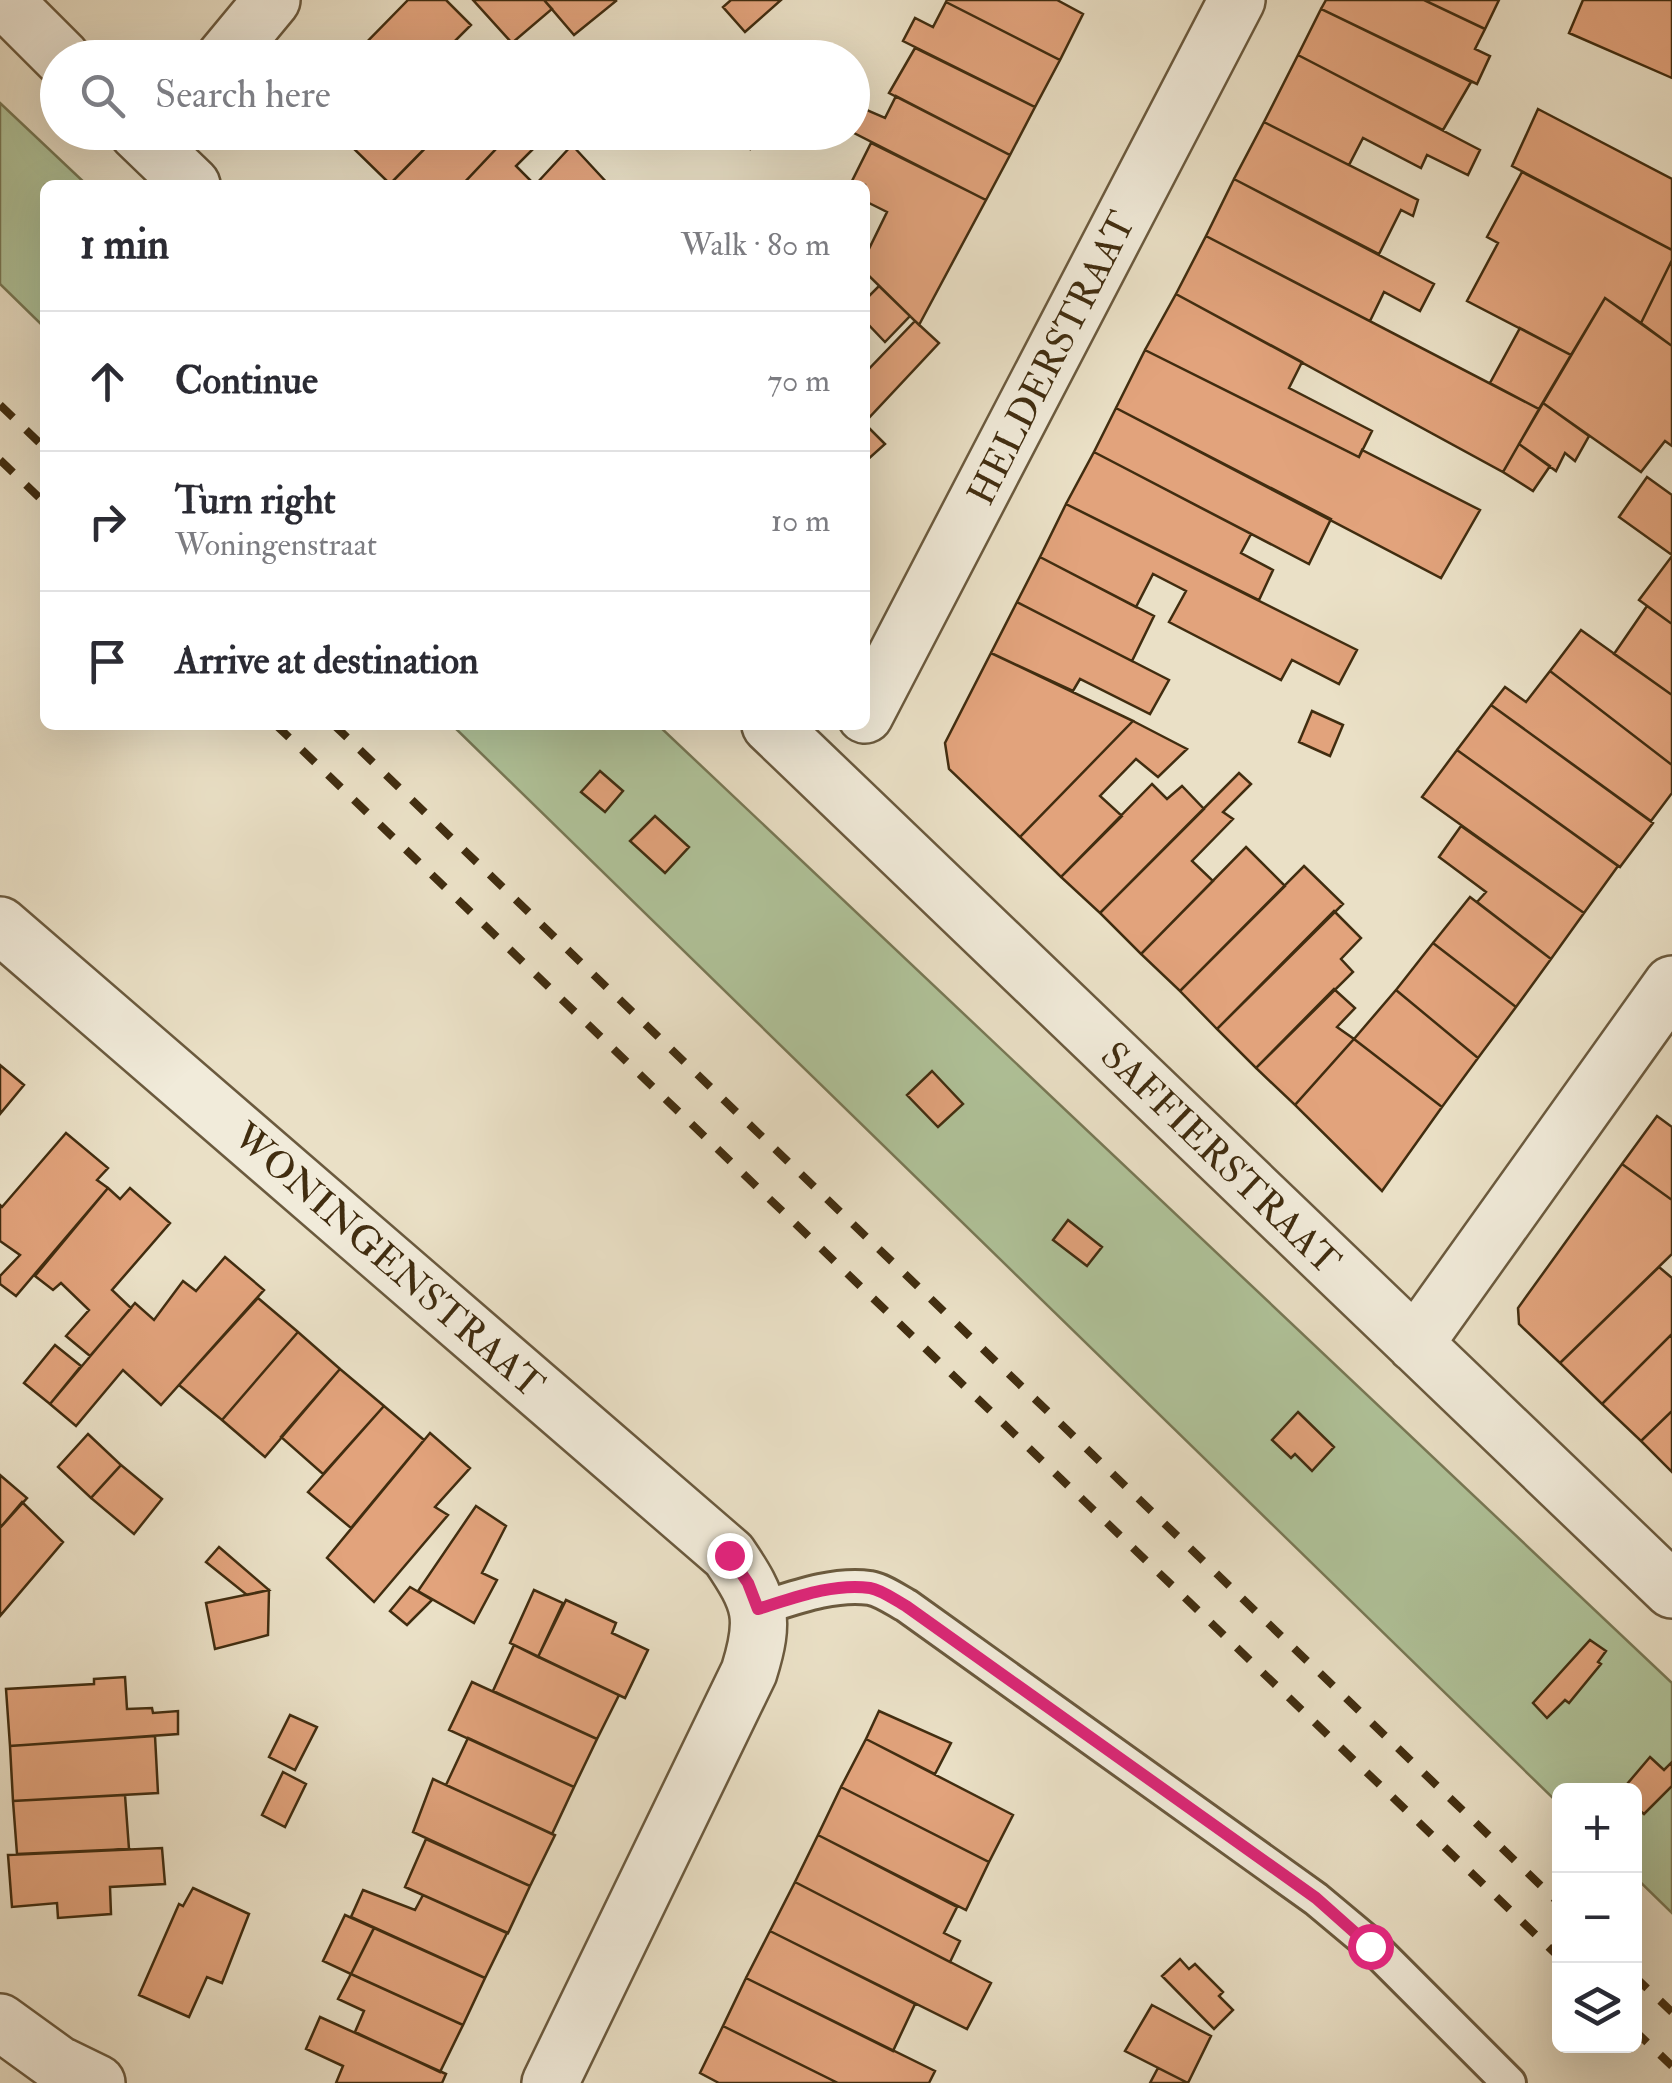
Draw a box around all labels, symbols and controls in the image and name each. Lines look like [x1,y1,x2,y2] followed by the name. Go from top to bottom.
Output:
[40,40,870,150] search box
[75,68,130,123] icon: search
[155,71,331,119] text: Search here
[957,204,1147,513] street label: HELDERSTRAAT
[80,219,169,271] text: 1 min
[681,225,830,265] text: Walk · 80 m
[80,354,135,409] icon: ahead
[175,357,318,405] text: Continue
[767,361,830,401] text: 70 m
[175,477,336,525] text: Turn right
[80,494,135,549] icon: right
[771,501,830,541] text: 10 m
[175,525,377,565] text: Woningenstraat
[80,634,135,689] icon: arrive
[175,637,479,685] text: Arrive at destination
[1090,1032,1350,1285] street label: SAFFIERSTRAAT
[222,1112,554,1409] street label: WONINGENSTRAAT
[707,1533,753,1579] route end
[1552,1783,1642,2053] map controls
[1552,1783,1642,1873] button: +
[1552,1873,1642,1963] button: −
[1348,1924,1394,1970] route start
[1552,1963,1642,2053] button: layers

